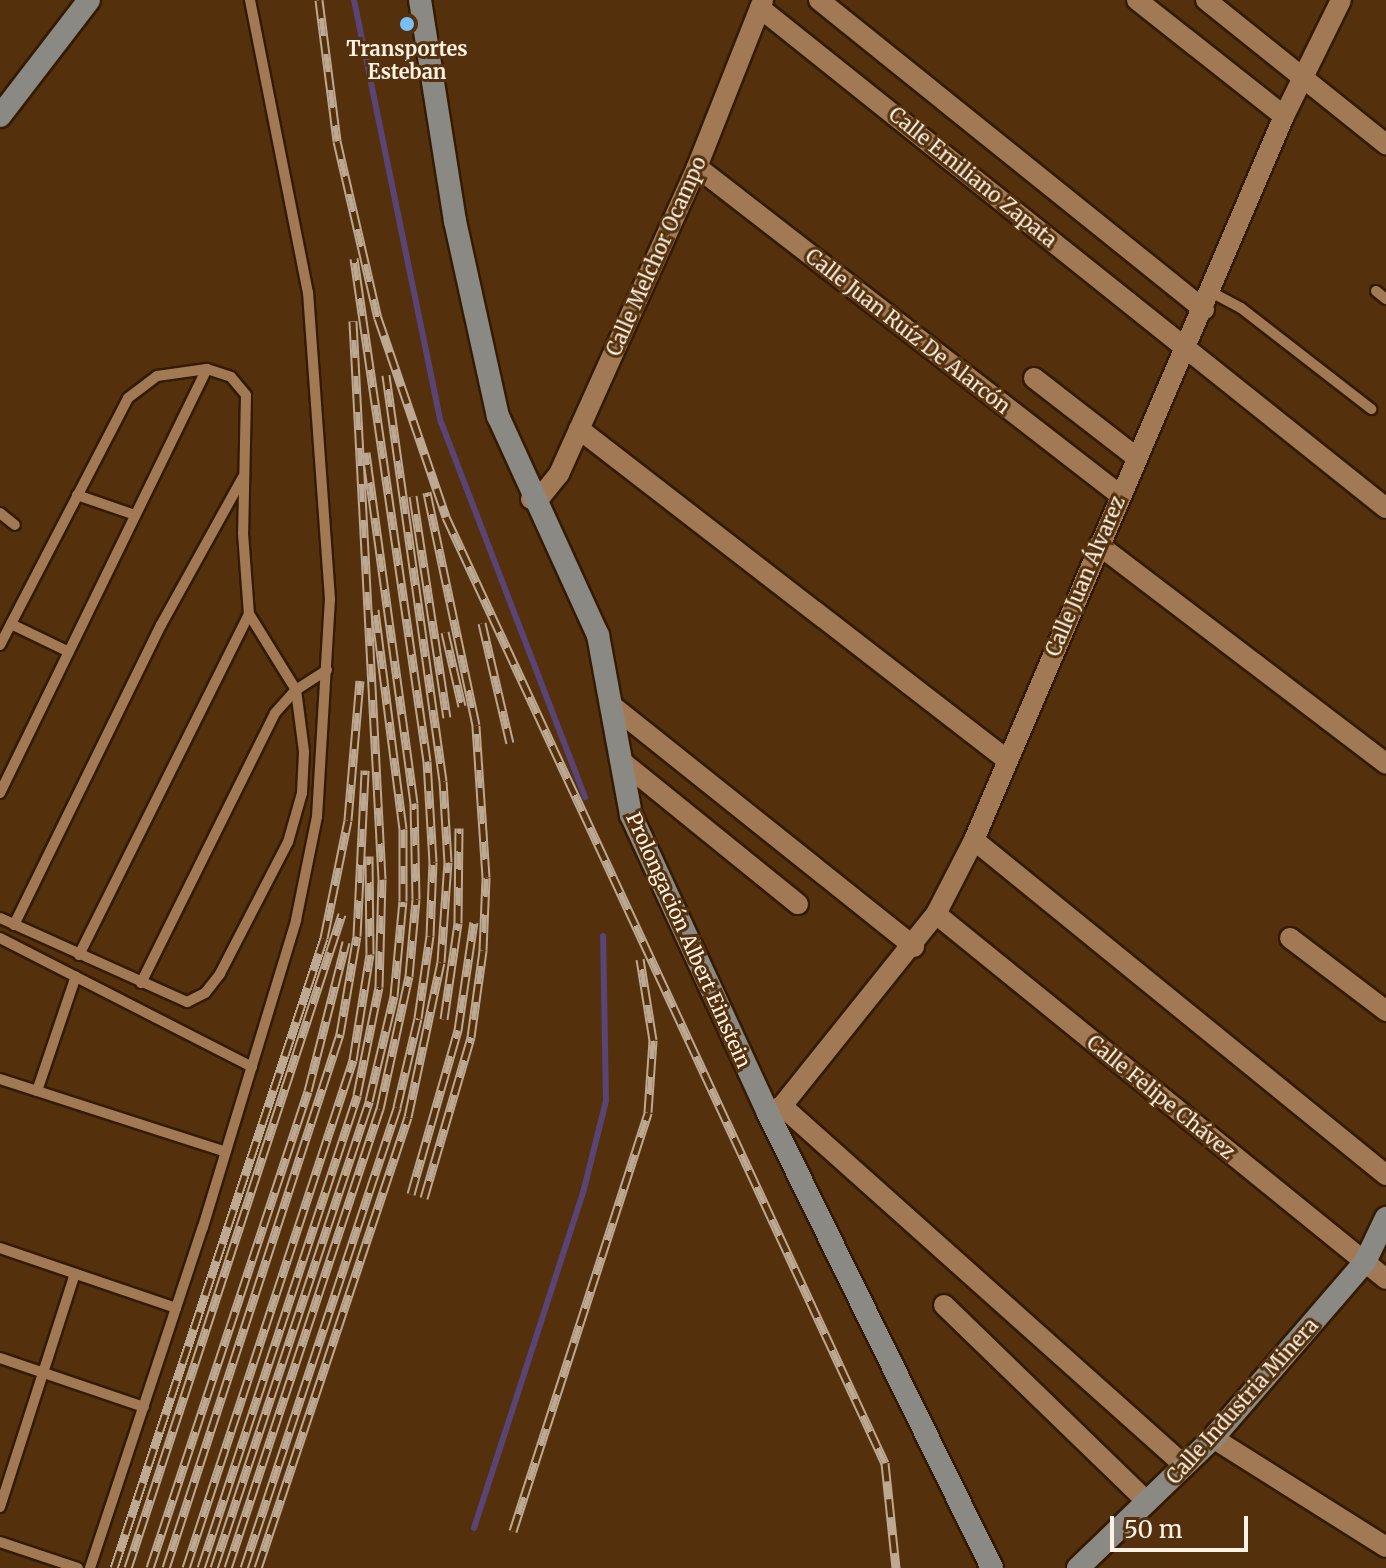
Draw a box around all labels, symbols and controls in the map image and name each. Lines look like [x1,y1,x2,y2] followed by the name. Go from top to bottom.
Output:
[398,15,416,33] marker: Transportes Esteban
[346,36,468,83] place label: Transportes Esteban
[884,102,1062,252] street label: Calle Emiliano Zapata
[601,153,711,359] street label: Calle Melchor Ocampo
[801,244,1015,418] street label: Calle Juan Ruíz De Alarcón
[1040,492,1130,660] street label: Calle Juan Álvarez
[622,808,756,1072] street label: Prolongación Albert Einstein
[1082,1030,1240,1164] street label: Calle Felipe Chávez
[1161,1313,1323,1489] street label: Calle Industria Minera
[1114,1500,1252,1550] scale bar
[1124,1514,1183,1545] text: 50 m

